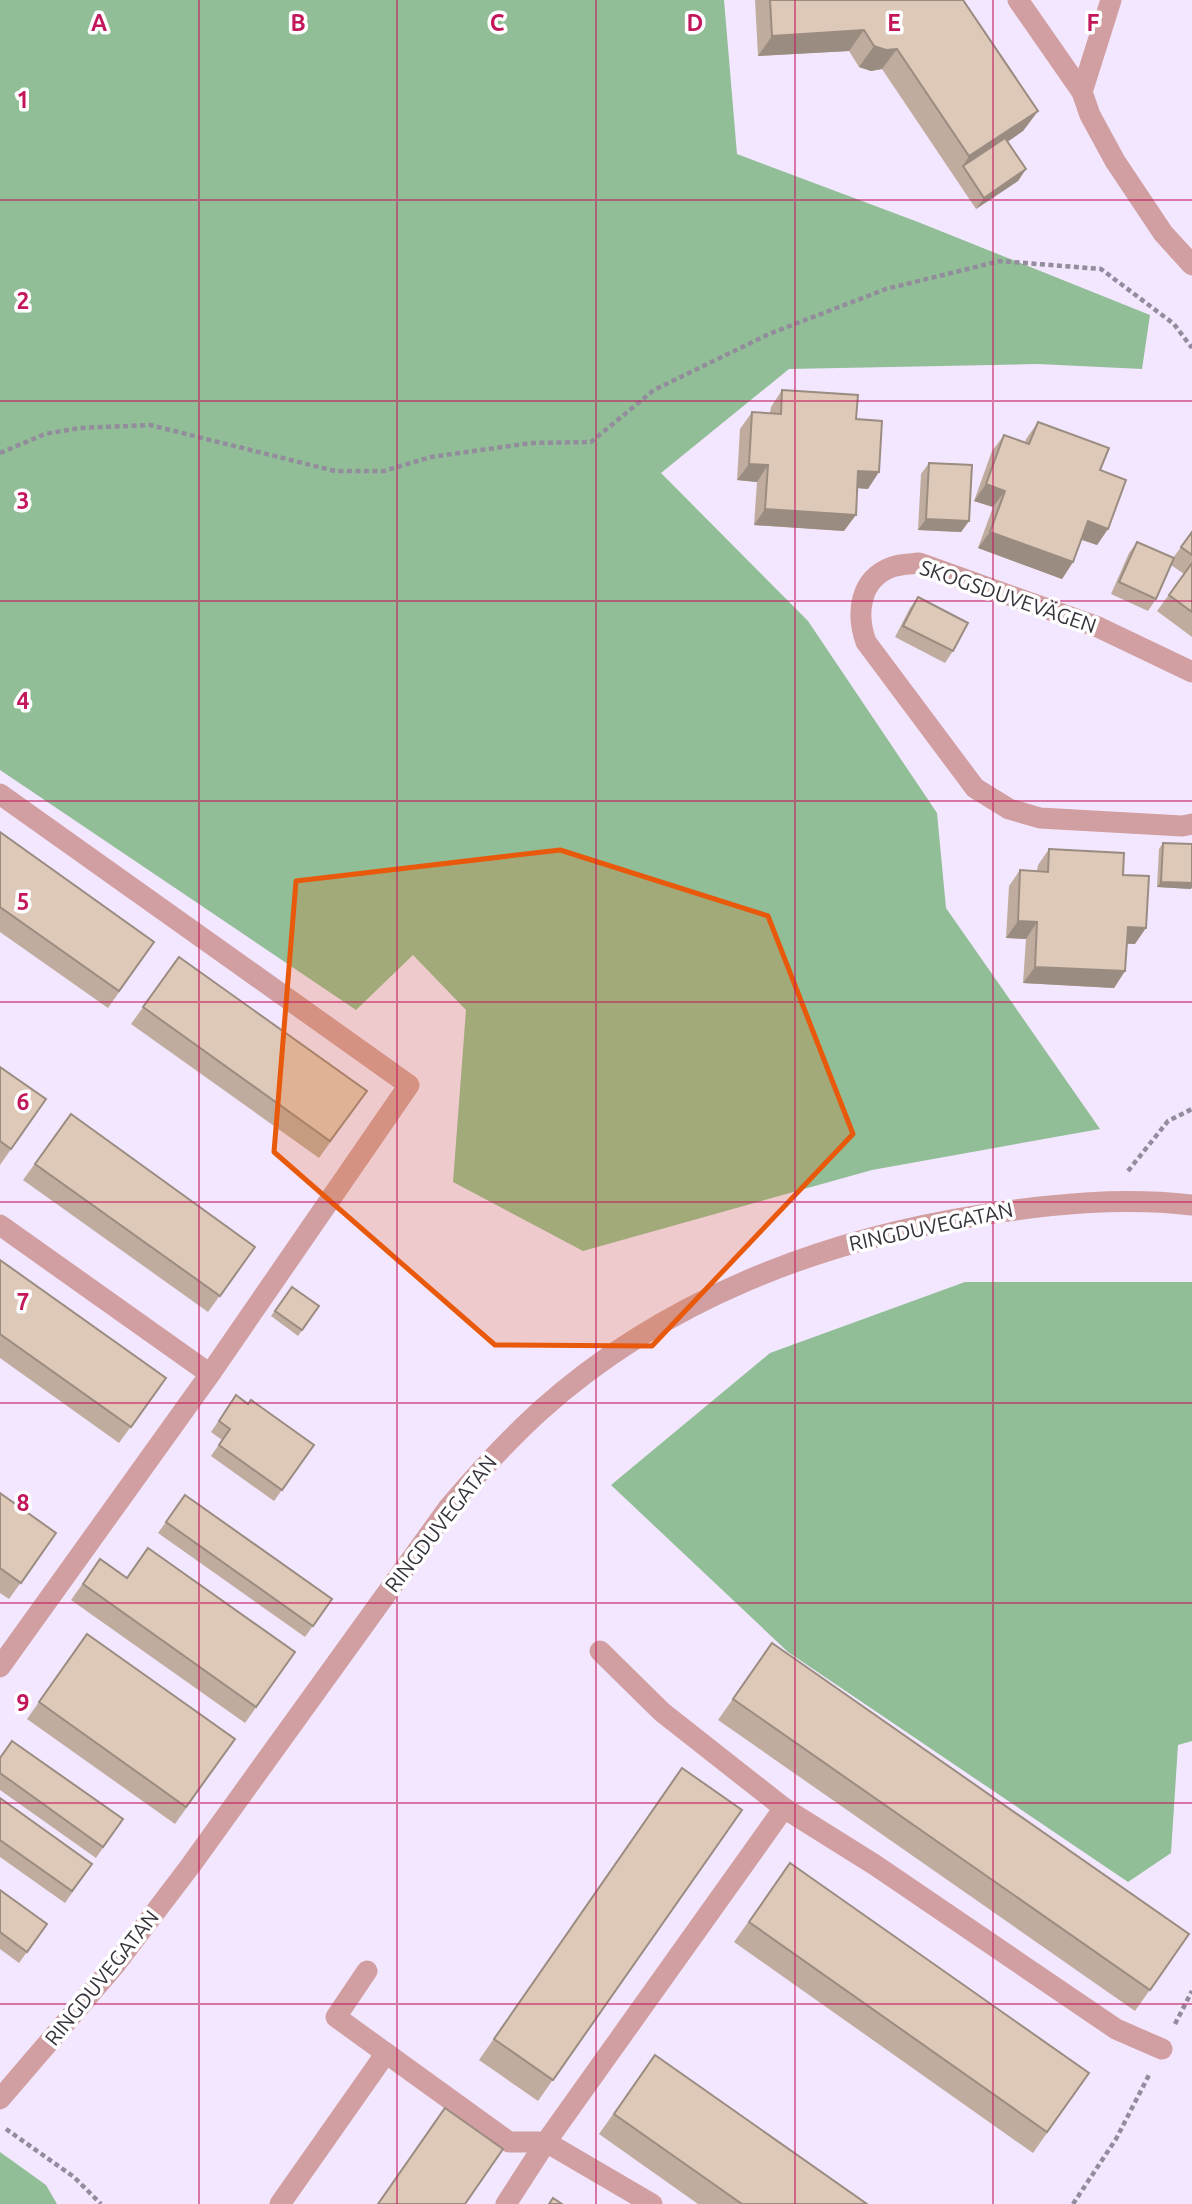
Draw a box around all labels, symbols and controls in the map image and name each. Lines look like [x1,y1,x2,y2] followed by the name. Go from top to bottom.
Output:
[91,10,107,35] text: A
[290,10,306,35] text: B
[490,10,505,35] text: C
[687,10,703,35] text: D
[887,10,901,35] text: E
[1087,10,1100,35] text: F
[17,87,29,112] text: 1
[17,288,29,313] text: 2
[17,488,29,513] text: 3
[917,555,1100,638] street label: SKOGSDUVEVÄGEN
[17,688,30,713] text: 4
[17,889,29,914] text: 5
[17,1089,30,1114] text: 6
[847,1197,1015,1255] street label: RINGDUVEGATAN
[17,1289,29,1314] text: 7
[379,1450,501,1597] street label: RINGDUVEGATAN
[17,1490,29,1515] text: 8
[17,1690,29,1715] text: 9
[39,1905,163,2050] street label: RINGDUVEGATAN

